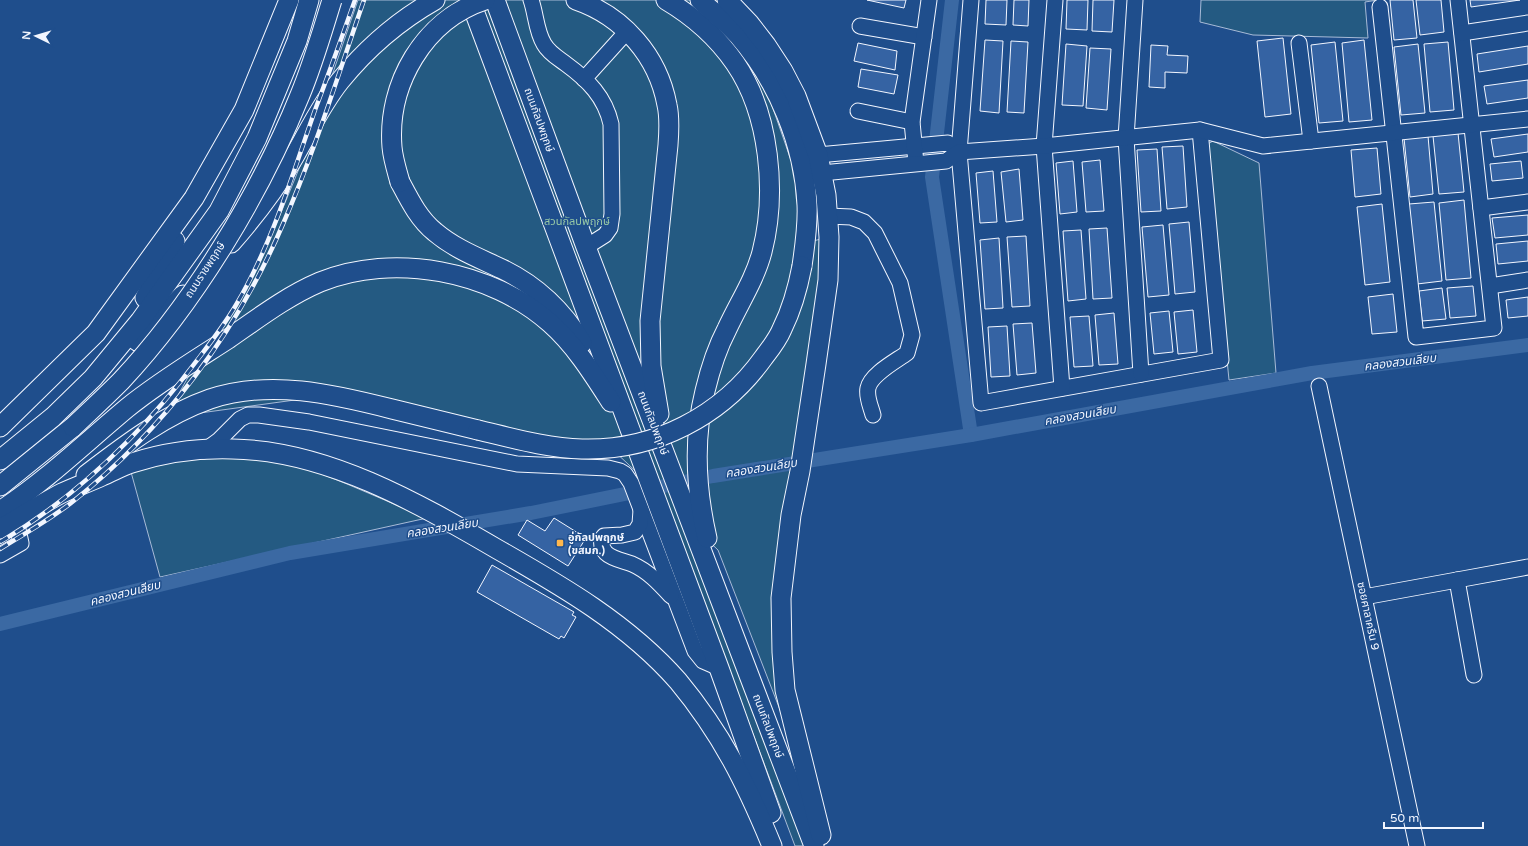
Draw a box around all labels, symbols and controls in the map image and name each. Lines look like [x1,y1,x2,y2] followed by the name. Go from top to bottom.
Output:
[16,16,56,56] north arrow
[20,30,33,40] text: N
[521,86,557,154] street label: ถนนกัลปพฤกษ์
[544,215,610,228] park label: สวนกัลปพฤกษ์
[182,240,228,300] street label: ถนนราชพฤกษ์
[1363,351,1437,373] water label: คลองสวนเลียบ
[635,389,671,457] street label: ถนนกัลปพฤกษ์
[1043,402,1118,428] water label: คลองสวนเลียบ
[724,455,799,481] water label: คลองสวนเลียบ
[405,515,480,541] water label: คลองสวนเลียบ
[568,531,625,557] place label: อู่กัลปพฤกษ์ (ขสมก.)
[555,538,565,548] marker: อู่กัลปพฤกษ์ (ขสมก.)
[88,577,163,609] water label: คลองสวนเลียบ
[1354,581,1382,652] street label: ซอยศาลาครืน 9
[750,692,786,760] street label: ถนนกัลปพฤกษ์
[1384,804,1483,830] scale bar
[1390,811,1419,825] text: 50 m

